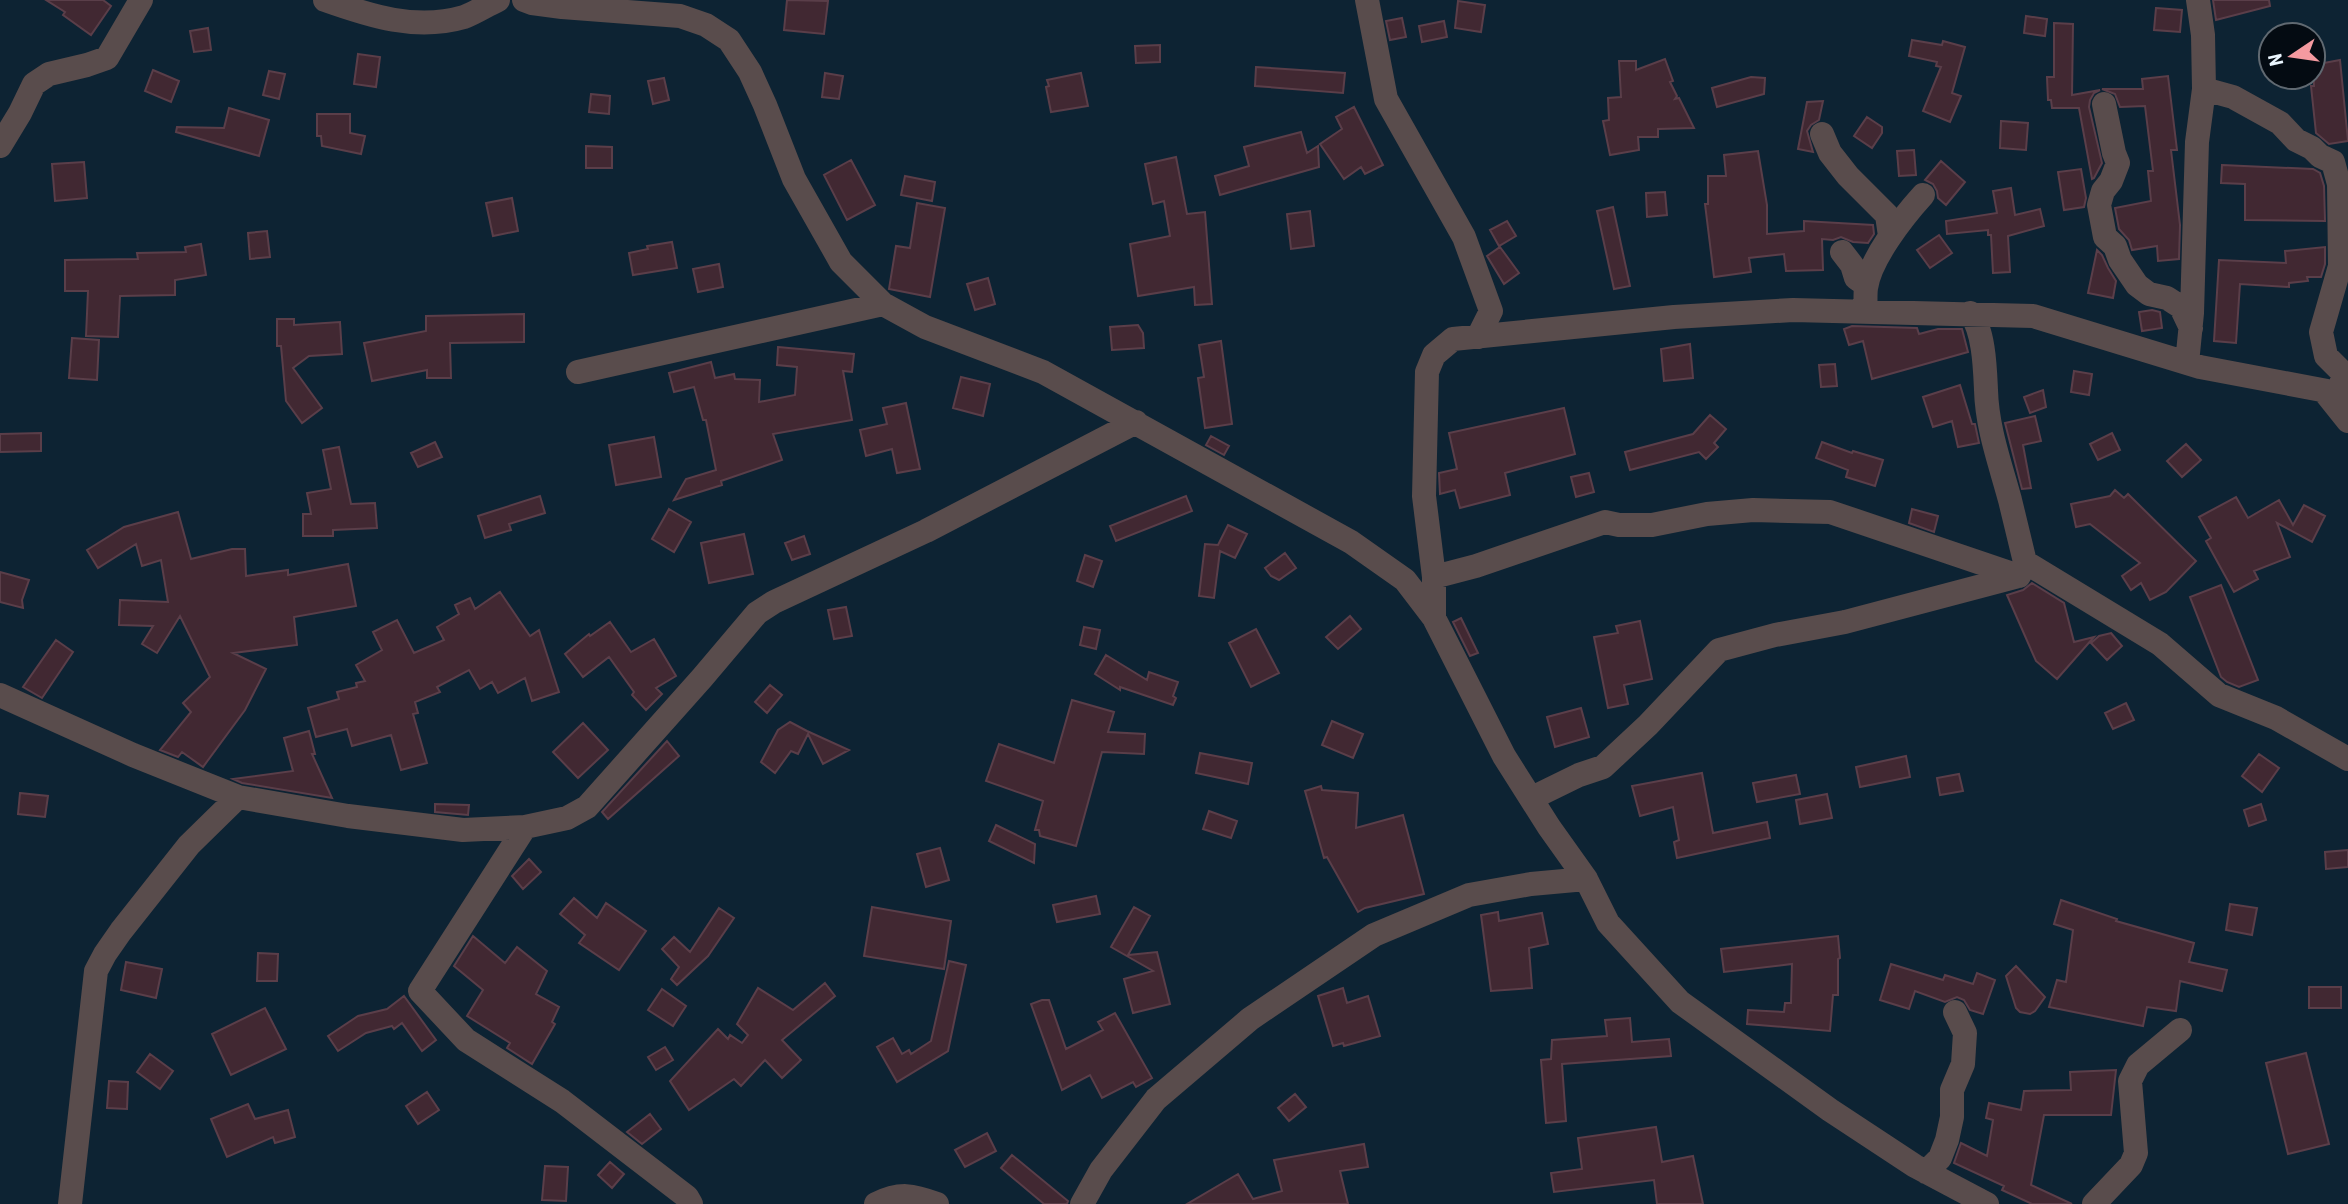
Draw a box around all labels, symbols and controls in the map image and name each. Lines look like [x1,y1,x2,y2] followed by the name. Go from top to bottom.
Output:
[2257,21,2327,91] north arrow
[2263,51,2288,68] text: N

